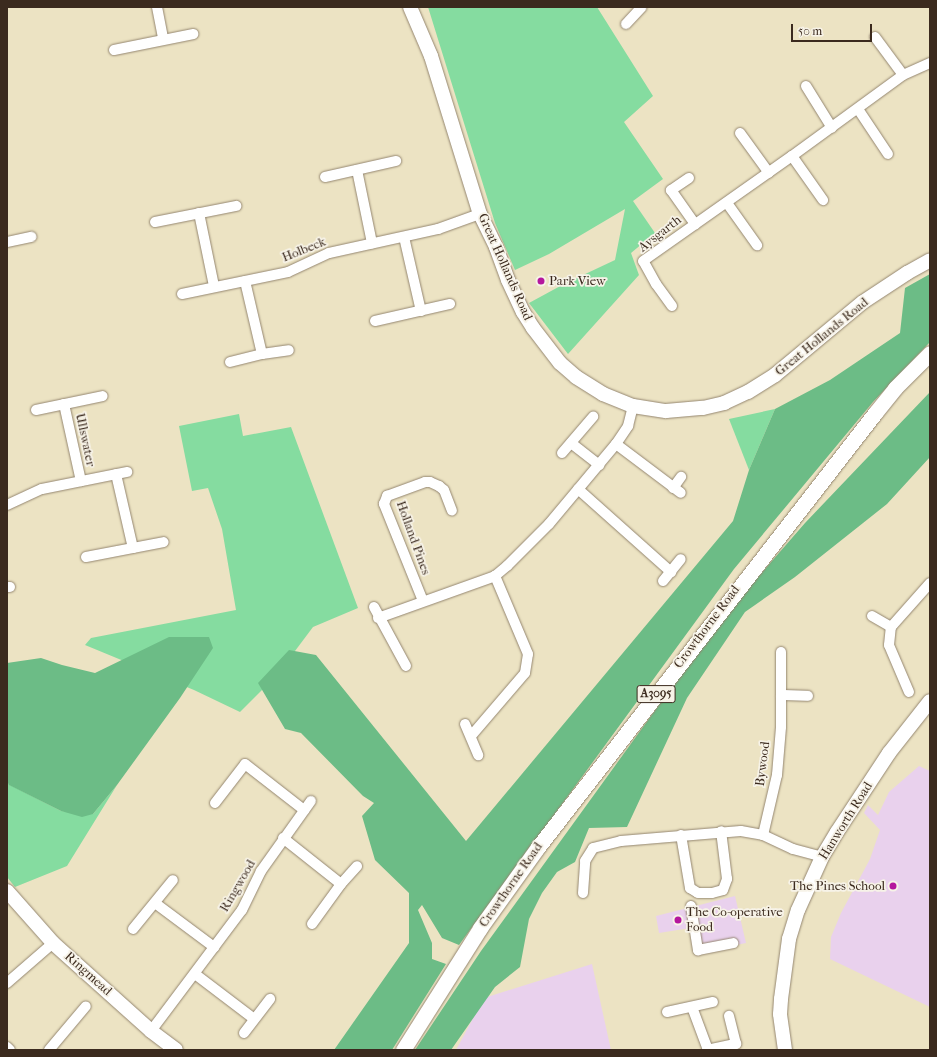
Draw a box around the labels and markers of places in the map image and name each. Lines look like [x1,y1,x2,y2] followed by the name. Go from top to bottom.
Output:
[549,273,606,289] place label: Park View
[536,276,546,286] marker: Park View
[790,878,885,894] place label: The Pines School
[888,881,898,891] marker: The Pines School
[686,905,783,936] place label: The Co-operative Food
[673,915,683,925] marker: The Co-operative Food

